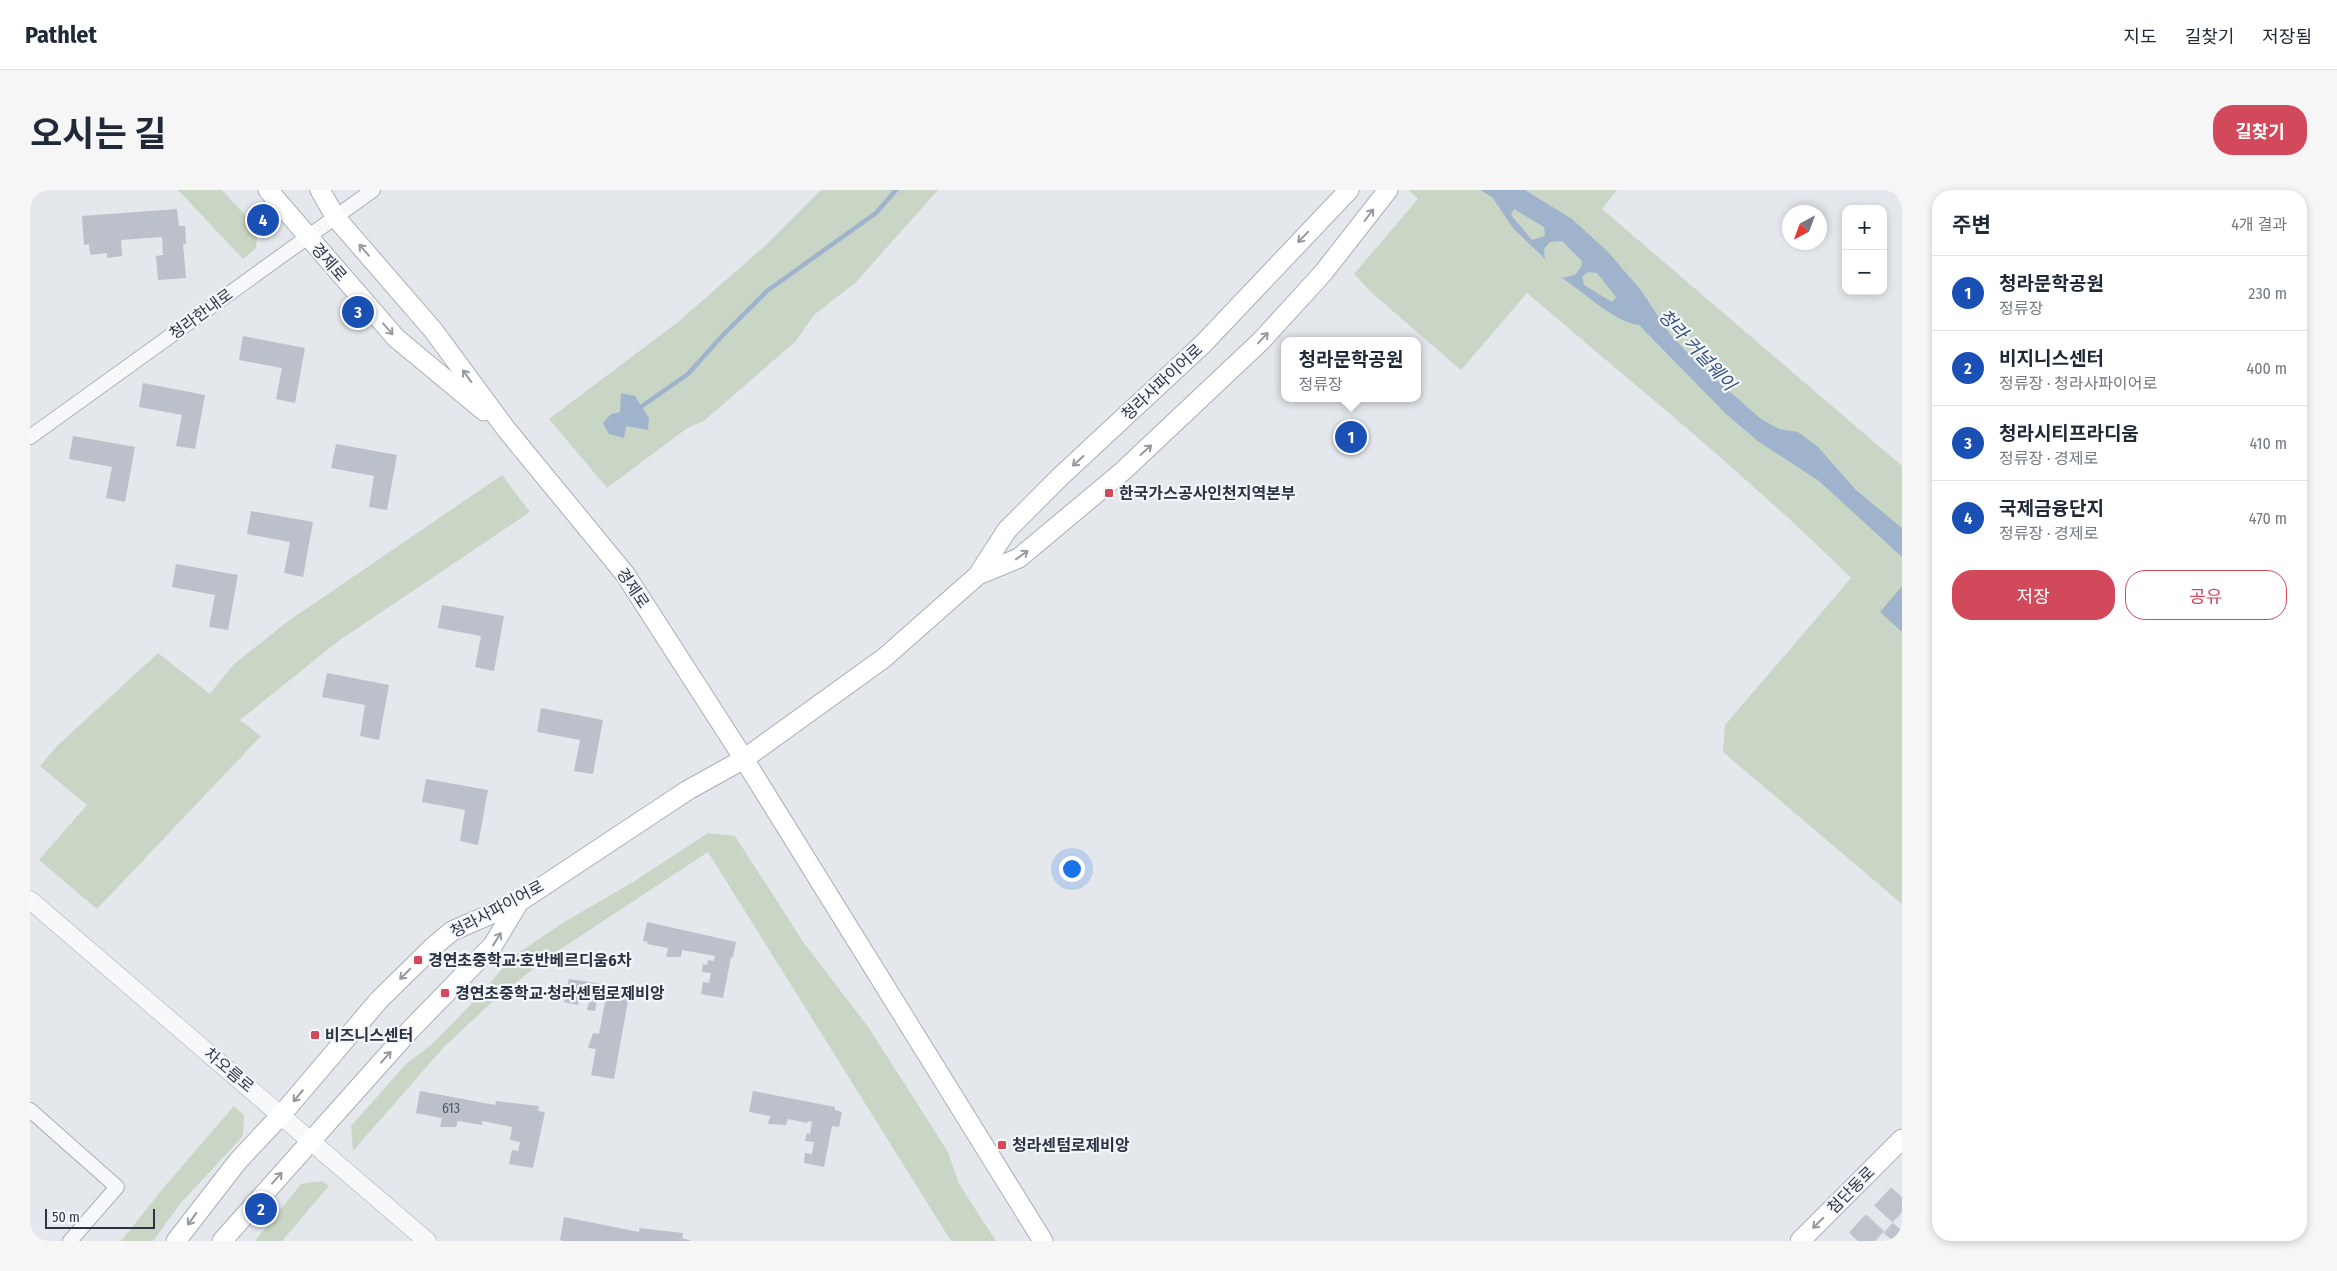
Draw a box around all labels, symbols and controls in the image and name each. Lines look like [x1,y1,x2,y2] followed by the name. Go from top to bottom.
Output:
[25,21,97,49] text: Pathlet
[2124,26,2157,48] text: 지도
[2185,26,2234,48] text: 길찾기
[2262,26,2312,48] text: 저장됨
[2213,105,2307,155] button: 길찾기
[30,113,166,155] text: 오시는 길
[247,201,279,239] pin: 4
[1782,205,1827,250] north arrow
[1842,205,1887,295] map controls
[1842,205,1887,250] button: +
[1364,208,1374,222] one-way arrow
[1952,212,1991,238] text: 주변
[2231,215,2287,234] text: 4개 결과
[1297,231,1309,244] one-way arrow
[307,239,351,285] street label: 경제로
[358,244,369,257] one-way arrow
[1842,250,1887,295] button: −
[1999,272,2104,295] text: 청라문학공원
[1965,284,1971,303] text: 1
[2248,284,2287,303] text: 230 m
[166,285,237,343] street label: 청라한내로
[342,293,374,331] pin: 3
[1999,299,2043,318] text: 정류장
[1654,305,1741,396] water label: 청라 커널웨이
[382,322,394,335] one-way arrow
[1257,332,1270,344] one-way arrow
[1281,337,1421,402] popup
[1118,340,1206,424] street label: 청라사파이어로
[1999,347,2104,370] text: 비지니스센터
[1299,348,1403,371] text: 청라문학공원
[1964,359,1972,378] text: 2
[2247,359,2287,378] text: 400 m
[461,370,472,383] one-way arrow
[1999,374,2157,393] text: 정류장 · 청라사파이어로
[1299,375,1343,394] text: 정류장
[1335,418,1367,456] pin: 1
[1999,422,2139,445] text: 청라시티프라디움
[1964,434,1972,453] text: 3
[2249,434,2287,453] text: 410 m
[1139,444,1152,456] one-way arrow
[1999,449,2098,468] text: 정류장 · 경제로
[1071,455,1084,467] one-way arrow
[1119,484,1296,503] place label: 한국가스공사인천지역본부
[1103,487,1115,499] marker: 한국가스공사인천지역본부
[1999,497,2104,520] text: 국제금융단지
[1964,509,1972,528] text: 4
[2249,509,2287,528] text: 470 m
[1999,524,2098,543] text: 정류장 · 경제로
[1015,550,1029,560] one-way arrow
[613,564,653,612] street label: 경제로
[1952,570,2115,620] button: 저장
[2125,570,2287,620] button: 공유
[1059,856,1085,882] your location
[447,876,547,942] street label: 청라사파이어로
[492,932,502,946] one-way arrow
[428,951,632,970] place label: 경연초중학교·호반베르디움6차
[412,954,424,966] marker: 경연초중학교·호반베르디움6차
[399,968,411,980] one-way arrow
[455,984,665,1003] place label: 경연초중학교·청라센텀로제비앙
[439,987,451,999] marker: 경연초중학교·청라센텀로제비앙
[325,1026,413,1045] place label: 비즈니스센터
[309,1029,321,1041] marker: 비즈니스센터
[200,1044,258,1096] street label: 차오름로
[380,1051,392,1064] one-way arrow
[292,1089,303,1102] one-way arrow
[442,1100,460,1117] house number: 613
[1012,1136,1130,1155] place label: 청라센텀로제비앙
[996,1139,1008,1151] marker: 청라센텀로제비앙
[1823,1162,1879,1218] street label: 첨단동로
[272,1172,283,1185] one-way arrow
[245,1190,277,1228] pin: 2
[45,1206,155,1229] scale bar
[52,1209,80,1226] text: 50 m
[187,1212,197,1226] one-way arrow
[1812,1216,1824,1229] one-way arrow

